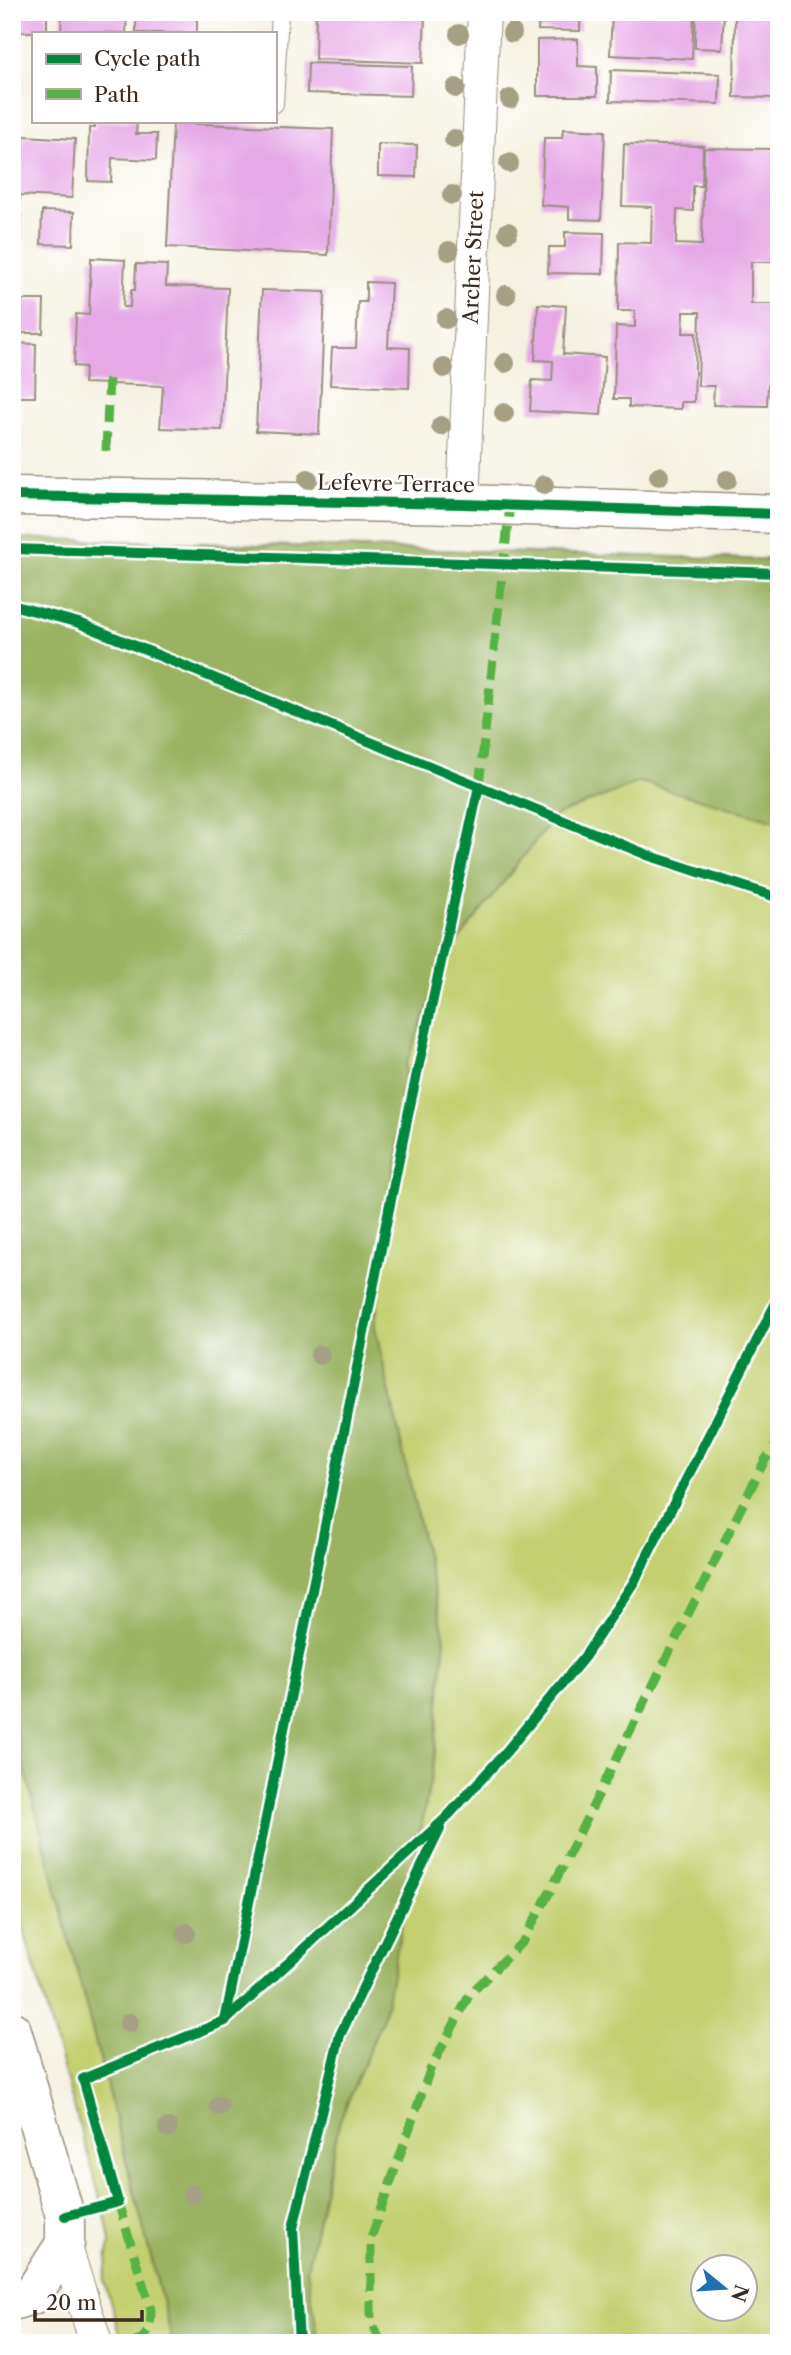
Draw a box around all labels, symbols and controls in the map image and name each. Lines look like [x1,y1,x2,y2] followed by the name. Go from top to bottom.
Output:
[32,32,276,122] legend
[94,46,201,71] text: Cycle path
[94,82,139,107] text: Path
[458,189,488,326] street label: Archer Street
[317,470,475,497] street label: Lefevre Terrace
[690,2254,760,2324] north arrow
[35,2278,142,2322] scale bar
[726,2282,753,2305] text: N
[46,2290,97,2315] text: 20 m

